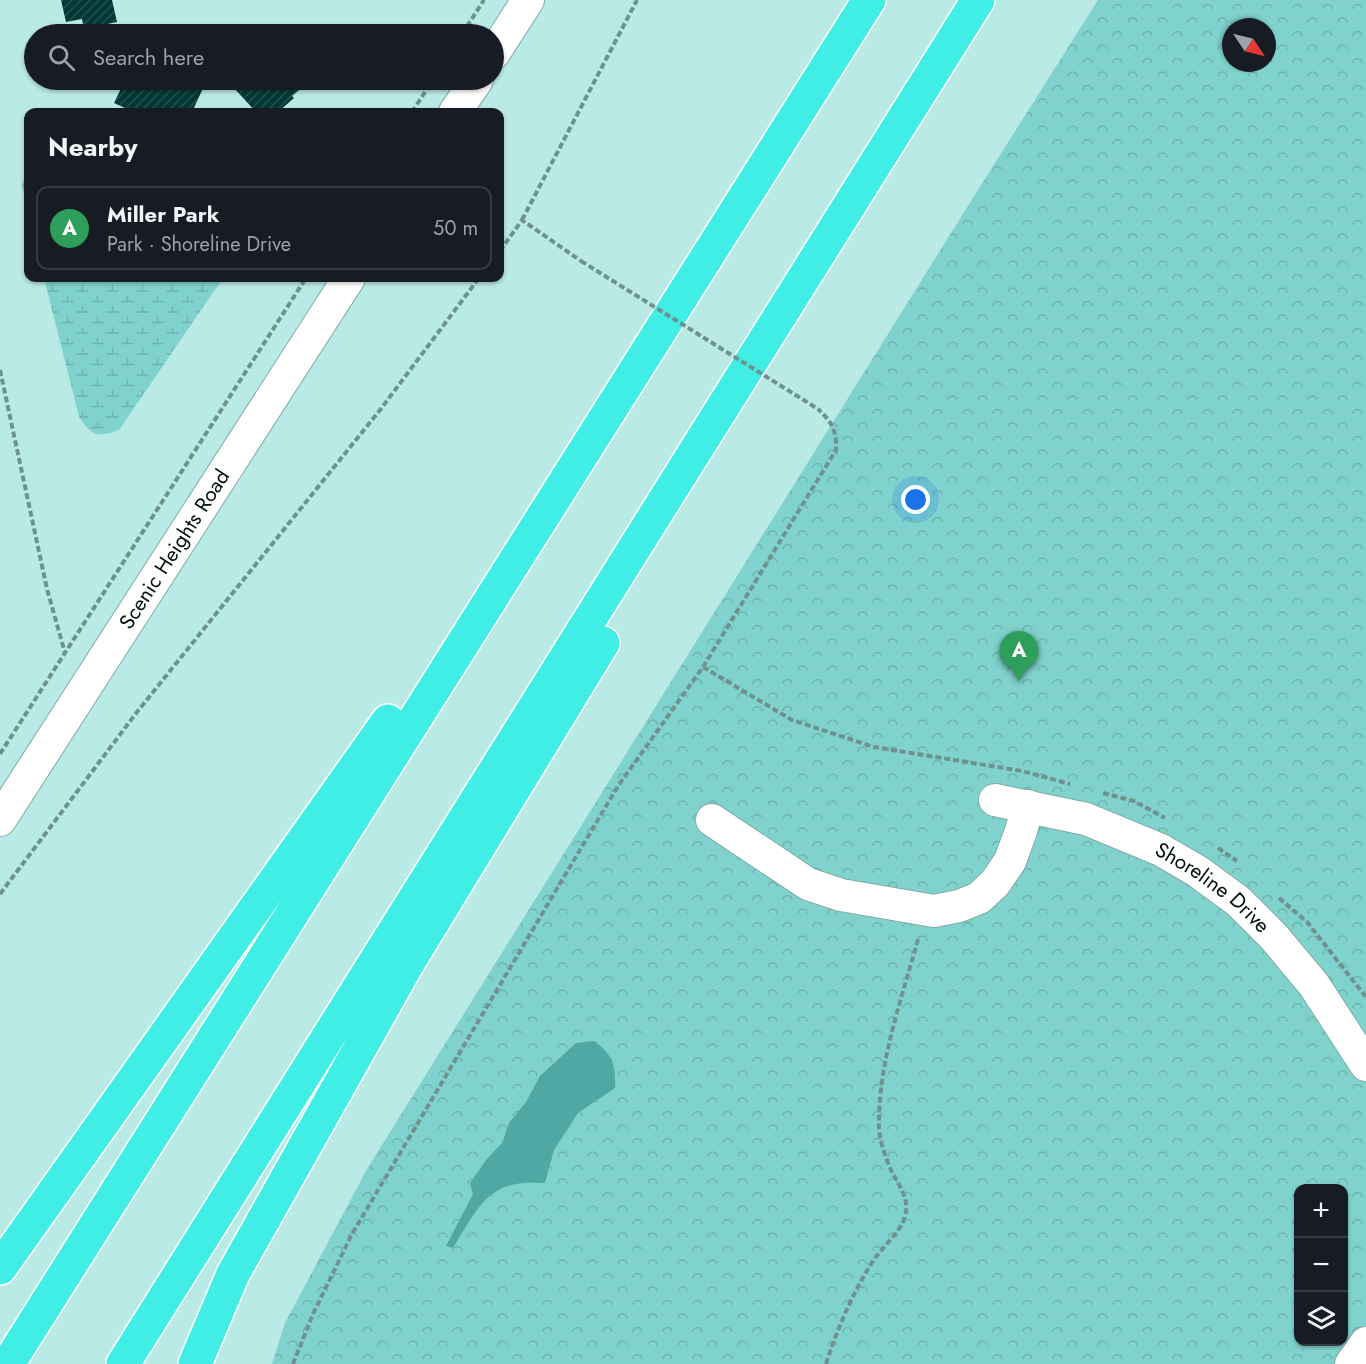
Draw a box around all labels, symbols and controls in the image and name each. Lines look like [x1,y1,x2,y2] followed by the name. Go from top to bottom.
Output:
[1222,18,1276,72] north arrow
[24,24,504,90] search box
[45,41,78,74] icon: search
[93,41,204,73] text: Search here
[48,128,137,166] text: Nearby
[107,198,219,230] text: Miller Park
[62,214,77,243] text: A
[433,214,478,243] text: 50 m
[107,230,291,259] text: Park · Shoreline Drive
[112,463,237,635] street label: Scenic Heights Road
[901,485,930,514] your location
[1000,632,1038,681] pin: A
[1149,835,1277,940] street label: Shoreline Drive
[1294,1184,1348,1346] map controls
[1294,1184,1348,1238] button: +
[1294,1238,1348,1292] button: −
[1294,1292,1348,1346] button: layers

